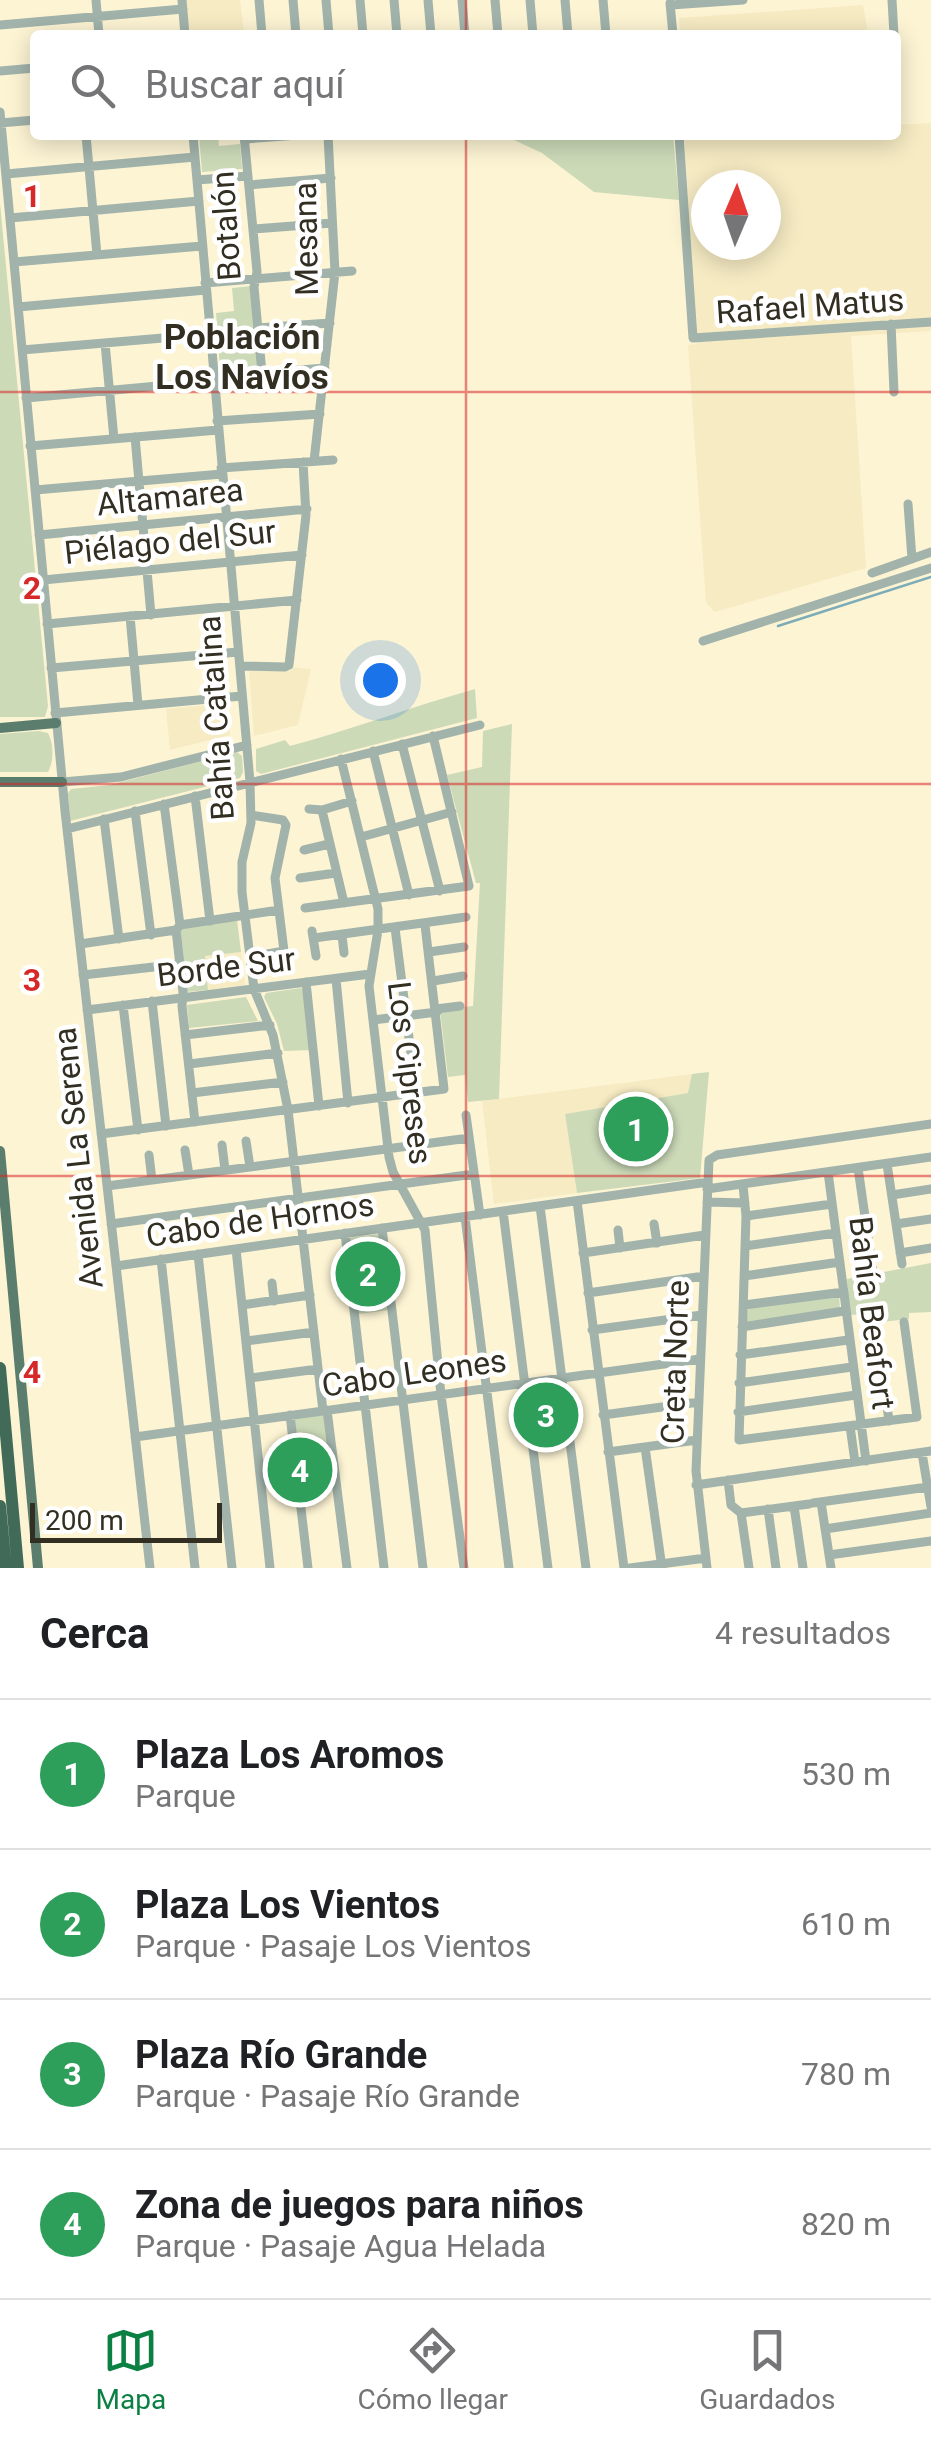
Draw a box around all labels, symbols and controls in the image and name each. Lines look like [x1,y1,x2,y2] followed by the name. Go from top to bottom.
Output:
[30,30,901,140] search box
[65,58,120,113] icon: search
[145,63,345,107] text: Buscar aquí
[203,170,249,282] street label: Botalón
[691,170,781,260] north arrow
[23,177,41,215] text: 1
[286,182,326,296] street label: Mesana
[715,280,905,332] street label: Rafael Matus
[155,317,329,398] district label: Población Los Navíos
[95,470,245,524] street label: Altamarea
[62,512,278,572] street label: Piélago del Sur
[23,569,41,607] text: 2
[190,614,242,822] street label: Bahía Catalina
[355,655,406,706] your location
[155,940,298,994] street label: Borde Sur
[23,961,41,999] text: 3
[380,979,440,1167] street label: Los Cipreses
[45,1026,111,1290] street label: Avenida La Serena
[604,1092,668,1166] pin: 1
[144,1185,376,1255] street label: Cabo de Hornos
[841,1214,903,1412] street label: Bahía Beafort
[336,1236,400,1312] pin: 2
[653,1279,697,1445] street label: Creta Norte
[319,1341,509,1405] street label: Cabo Leones
[23,1353,41,1391] text: 4
[514,1378,578,1452] pin: 3
[268,1432,332,1508] pin: 4
[30,1498,222,1542] scale bar
[45,1504,124,1537] text: 200 m
[40,1609,150,1658] text: Cerca
[715,1614,891,1652] text: 4 resultados
[135,1733,444,1777] text: Plaza Los Aromos
[63,1755,82,1793] text: 1
[801,1755,891,1793] text: 530 m
[135,1777,236,1815] text: Parque
[135,1883,440,1927] text: Plaza Los Vientos
[63,1905,82,1943] text: 2
[801,1905,891,1943] text: 610 m
[135,1927,532,1965] text: Parque · Pasaje Los Vientos
[135,2033,427,2077] text: Plaza Río Grande
[63,2055,82,2093] text: 3
[801,2055,891,2093] text: 780 m
[135,2077,520,2115] text: Parque · Pasaje Río Grande
[135,2183,584,2227] text: Zona de juegos para niños
[63,2205,82,2243] text: 4
[801,2205,891,2243] text: 820 m
[135,2227,546,2265] text: Parque · Pasaje Agua Helada
[96,2323,166,2416] tab: Mapa
[357,2323,508,2416] tab: Cómo llegar
[699,2323,835,2416] tab: Guardados

